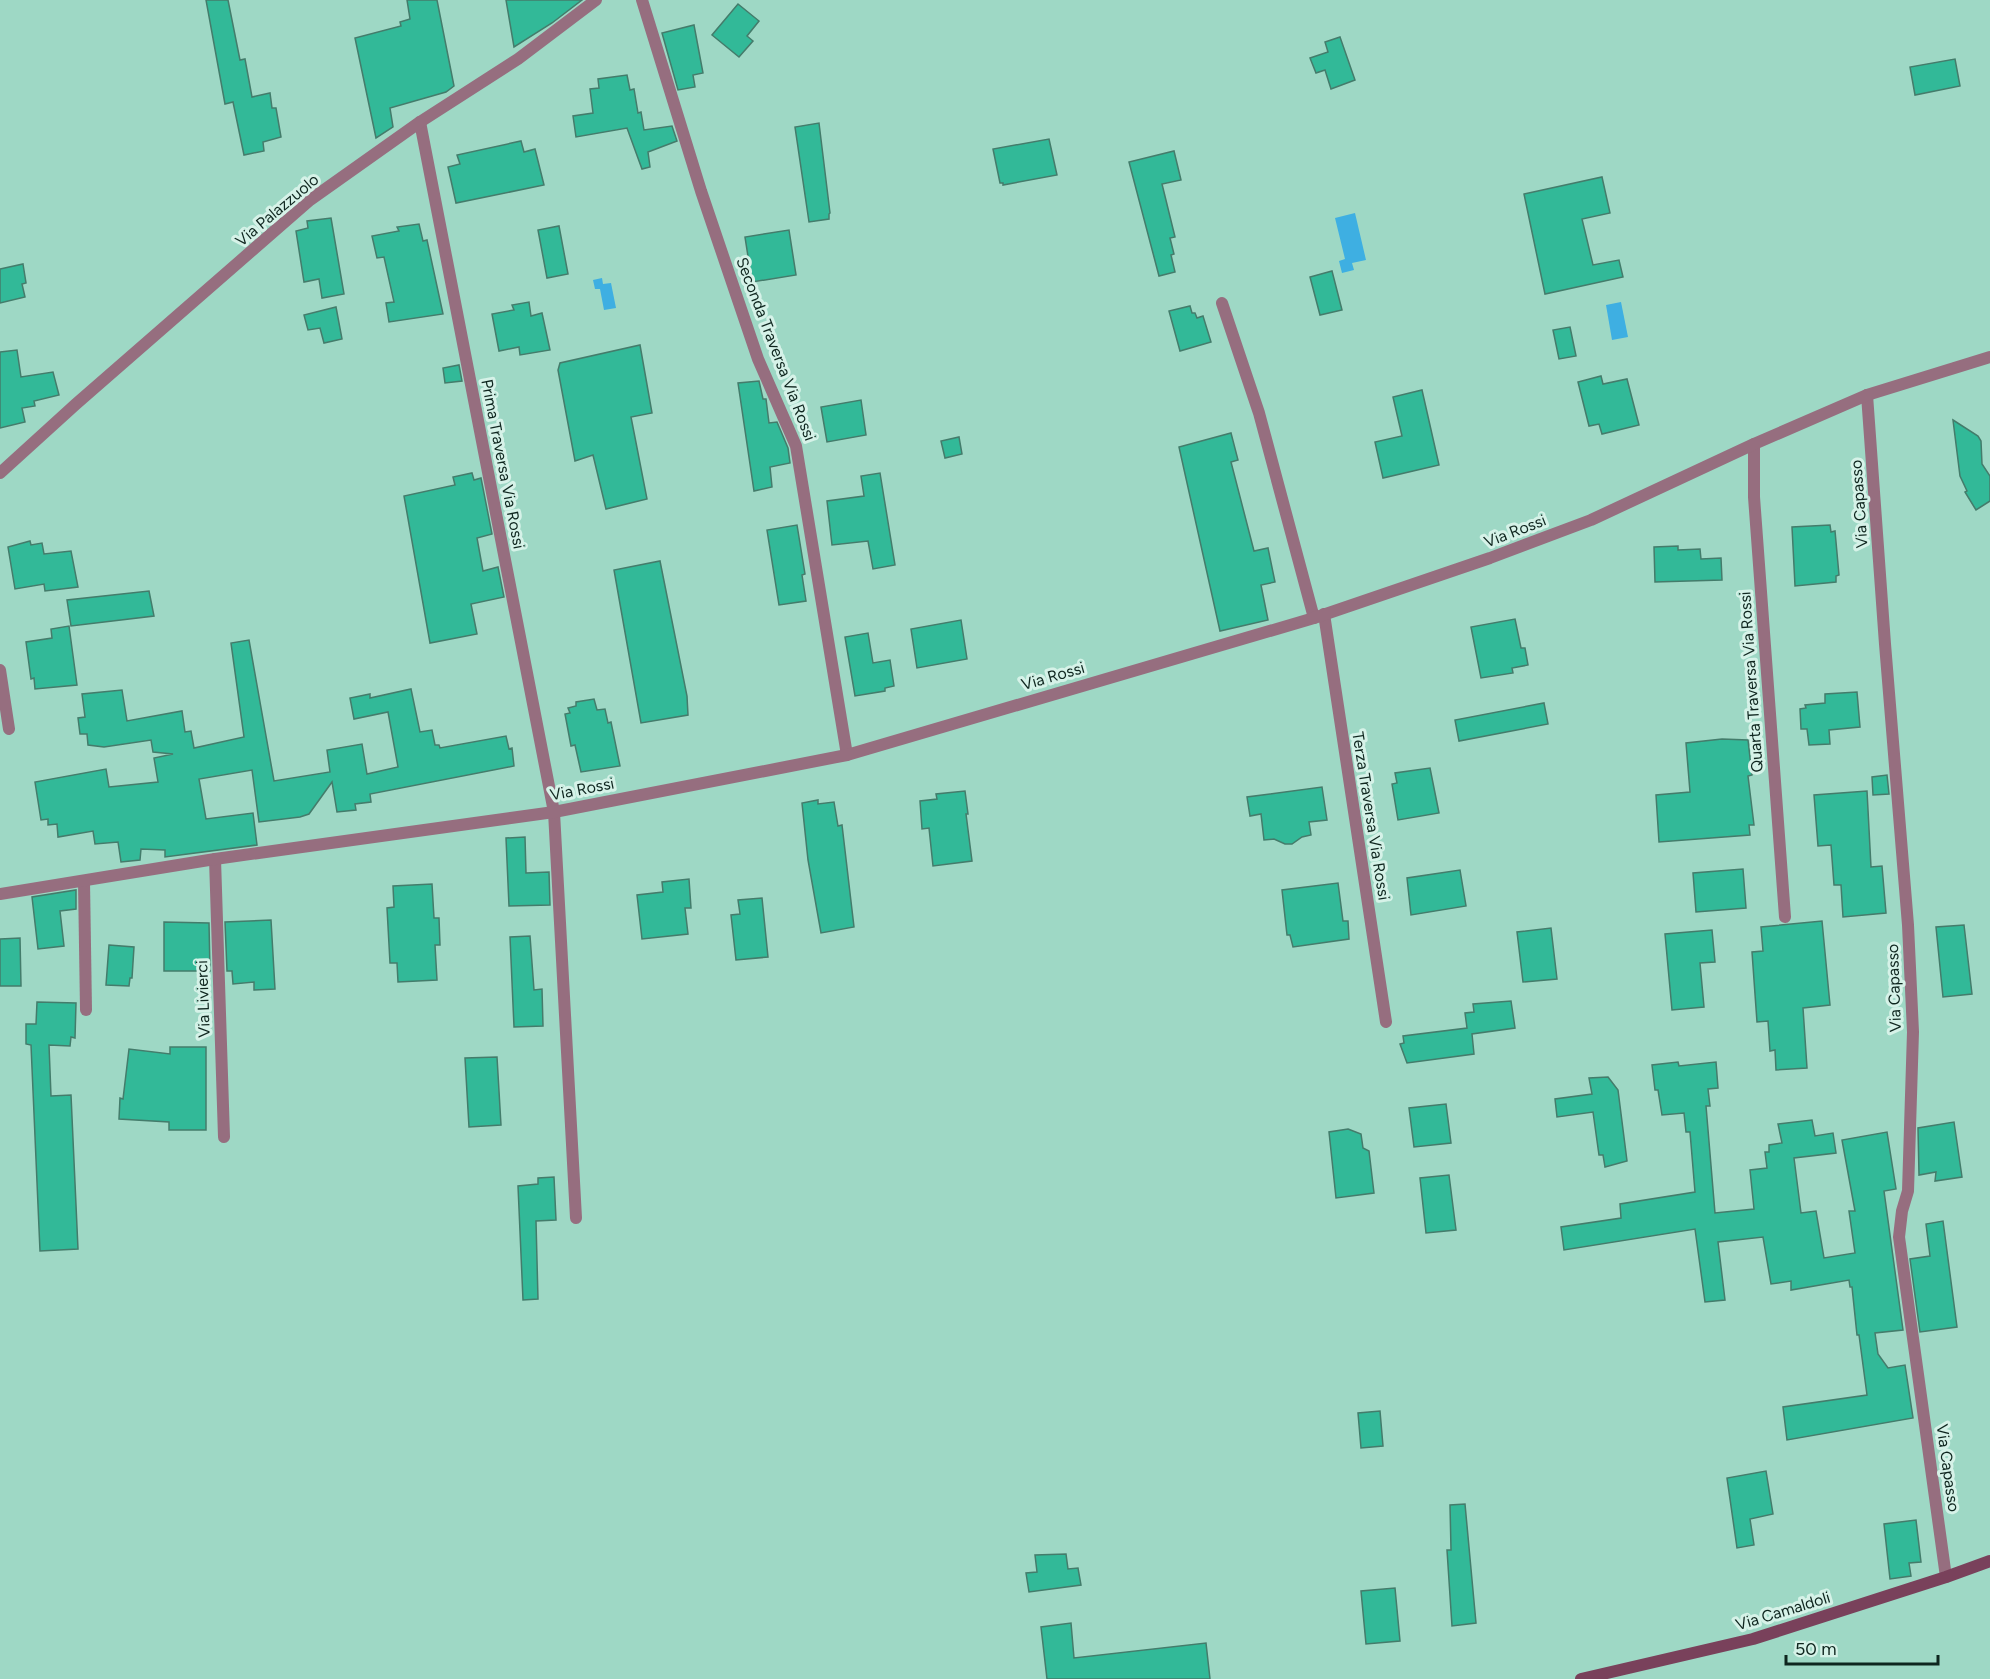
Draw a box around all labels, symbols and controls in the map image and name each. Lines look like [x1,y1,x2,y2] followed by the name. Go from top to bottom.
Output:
[232,170,322,250] street label: Via Palazzuolo
[732,255,820,443] street label: Seconda Traversa Via Rossi
[477,378,529,550] street label: Prima Traversa Via Rossi
[1846,459,1872,549] street label: Via Capasso
[1481,511,1549,551] street label: Via Rossi
[1735,591,1767,773] street label: Quarta Traversa Via Rossi
[1019,658,1087,694] street label: Via Rossi
[1348,730,1394,902] street label: Terza Traversa Via Rossi
[548,773,616,805] street label: Via Rossi
[1883,943,1905,1033] street label: Via Capasso
[192,960,214,1038] street label: Via Livierci
[1932,1423,1964,1513] street label: Via Capasso
[1733,1588,1833,1634] street label: Via Camaldoli
[1786,1628,1938,1666] scale bar
[1795,1638,1837,1660] text: 50 m

